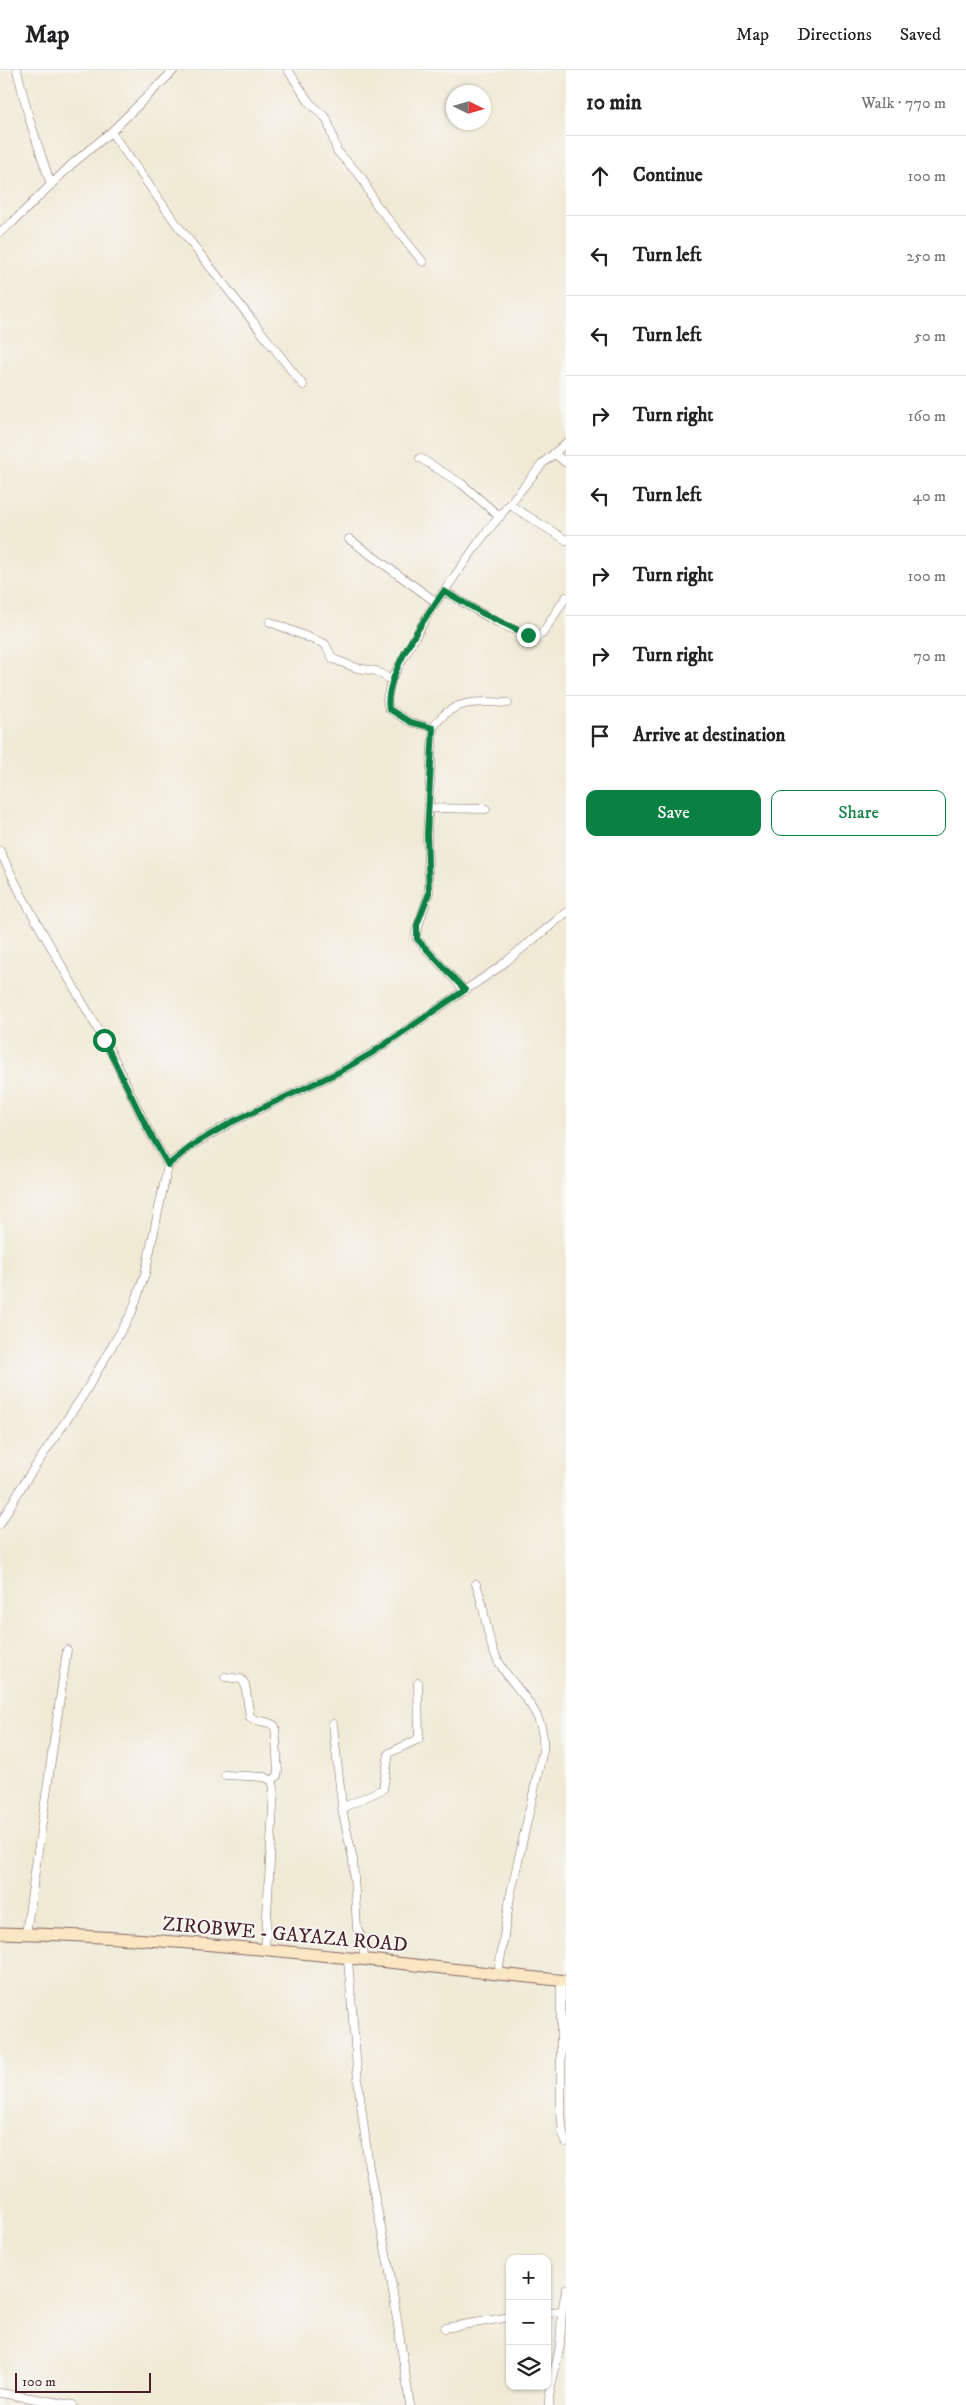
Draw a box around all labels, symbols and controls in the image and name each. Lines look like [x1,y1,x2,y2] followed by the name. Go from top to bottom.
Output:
[25,20,69,50] text: Map
[736,24,769,46] text: Map
[797,24,872,46] text: Directions
[900,24,941,46] text: Saved
[446,85,491,130] north arrow
[586,90,642,116] text: 10 min
[861,93,946,113] text: Walk · 770 m
[586,162,614,190] icon: ahead
[633,164,703,187] text: Continue
[908,166,946,186] text: 100 m
[586,242,614,270] icon: left
[633,244,702,267] text: Turn left
[906,246,946,266] text: 250 m
[586,322,614,350] icon: left
[633,324,702,347] text: Turn left
[914,326,946,346] text: 50 m
[586,402,614,430] icon: right
[633,404,713,427] text: Turn right
[908,406,946,426] text: 160 m
[586,482,614,510] icon: left
[633,484,702,507] text: Turn left
[913,486,946,506] text: 40 m
[586,562,614,590] icon: right
[633,564,713,587] text: Turn right
[908,566,946,586] text: 100 m
[517,624,540,647] route end
[586,642,614,670] icon: right
[633,644,713,667] text: Turn right
[914,646,946,666] text: 70 m
[586,722,614,750] icon: arrive
[633,724,785,747] text: Arrive at destination
[586,790,761,836] button: Save
[771,790,946,836] button: Share
[93,1029,116,1052] route start
[161,1912,409,1958] street label: ZIROBWE - GAYAZA ROAD
[506,2255,551,2390] map controls
[506,2255,551,2300] button: +
[506,2300,551,2345] button: −
[506,2345,551,2390] button: layers
[15,2370,151,2393] scale bar
[22,2373,56,2391] text: 100 m

